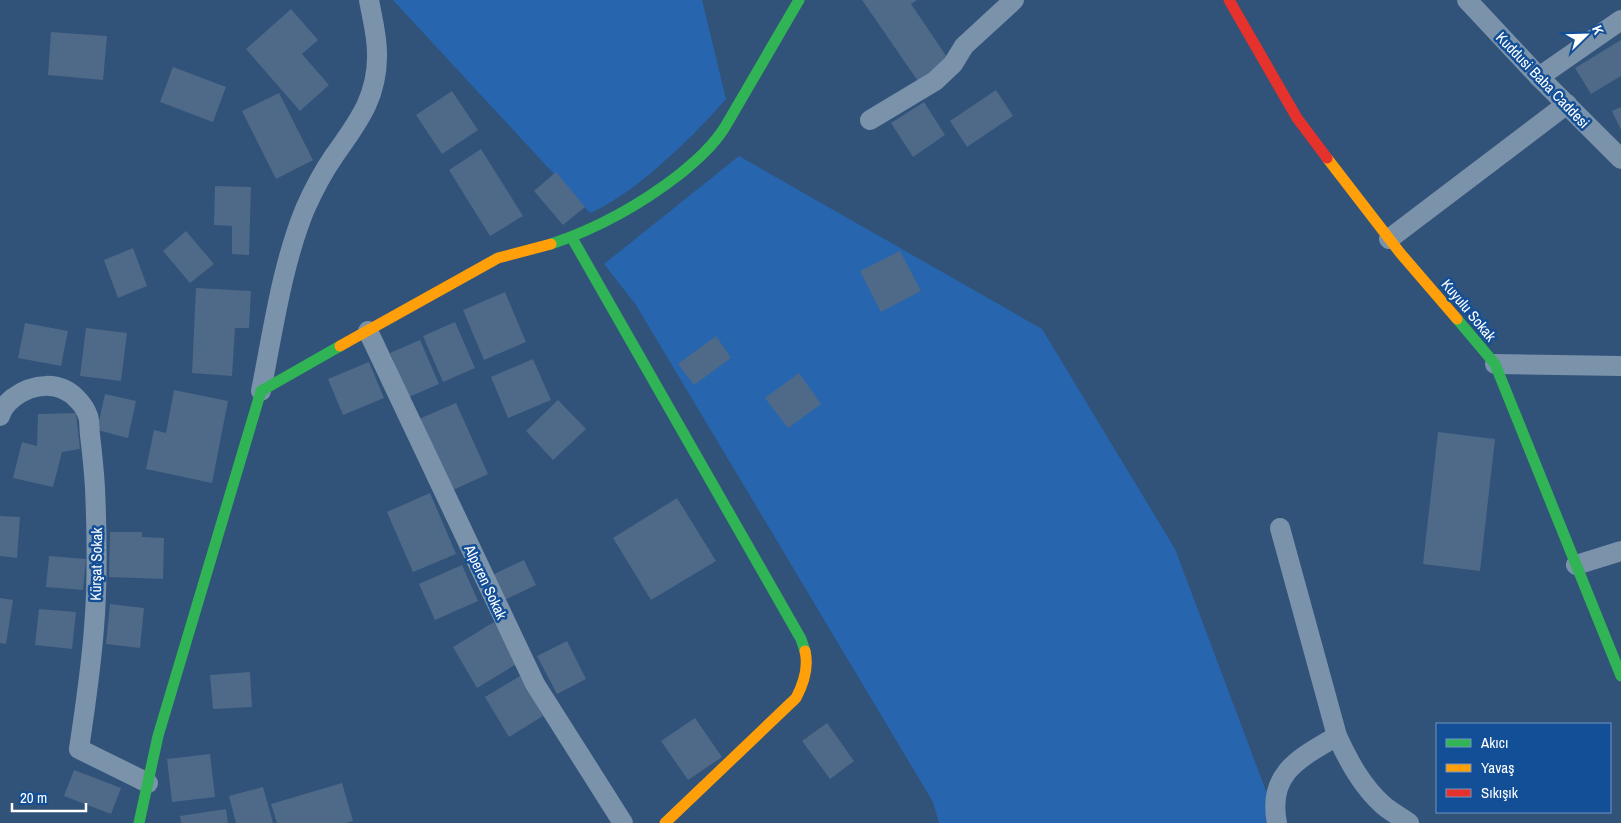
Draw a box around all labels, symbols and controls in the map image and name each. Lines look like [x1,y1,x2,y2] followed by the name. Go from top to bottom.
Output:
[1561,10,1611,60] north arrow
[1588,23,1608,38] text: K
[1492,27,1594,133] street label: Kuddusi Baba Caddesi
[1437,274,1502,346] street label: Kuyulu Sokak
[85,526,107,601] street label: Kürşat Sokak
[459,540,513,623] street label: Alperen Sokak
[1436,723,1611,813] legend
[1480,732,1508,753] text: Akıcı
[1481,757,1514,778] text: Yavaş
[12,780,86,812] scale bar
[1481,782,1519,803] text: Sıkışık
[20,787,47,808] text: 20 m

